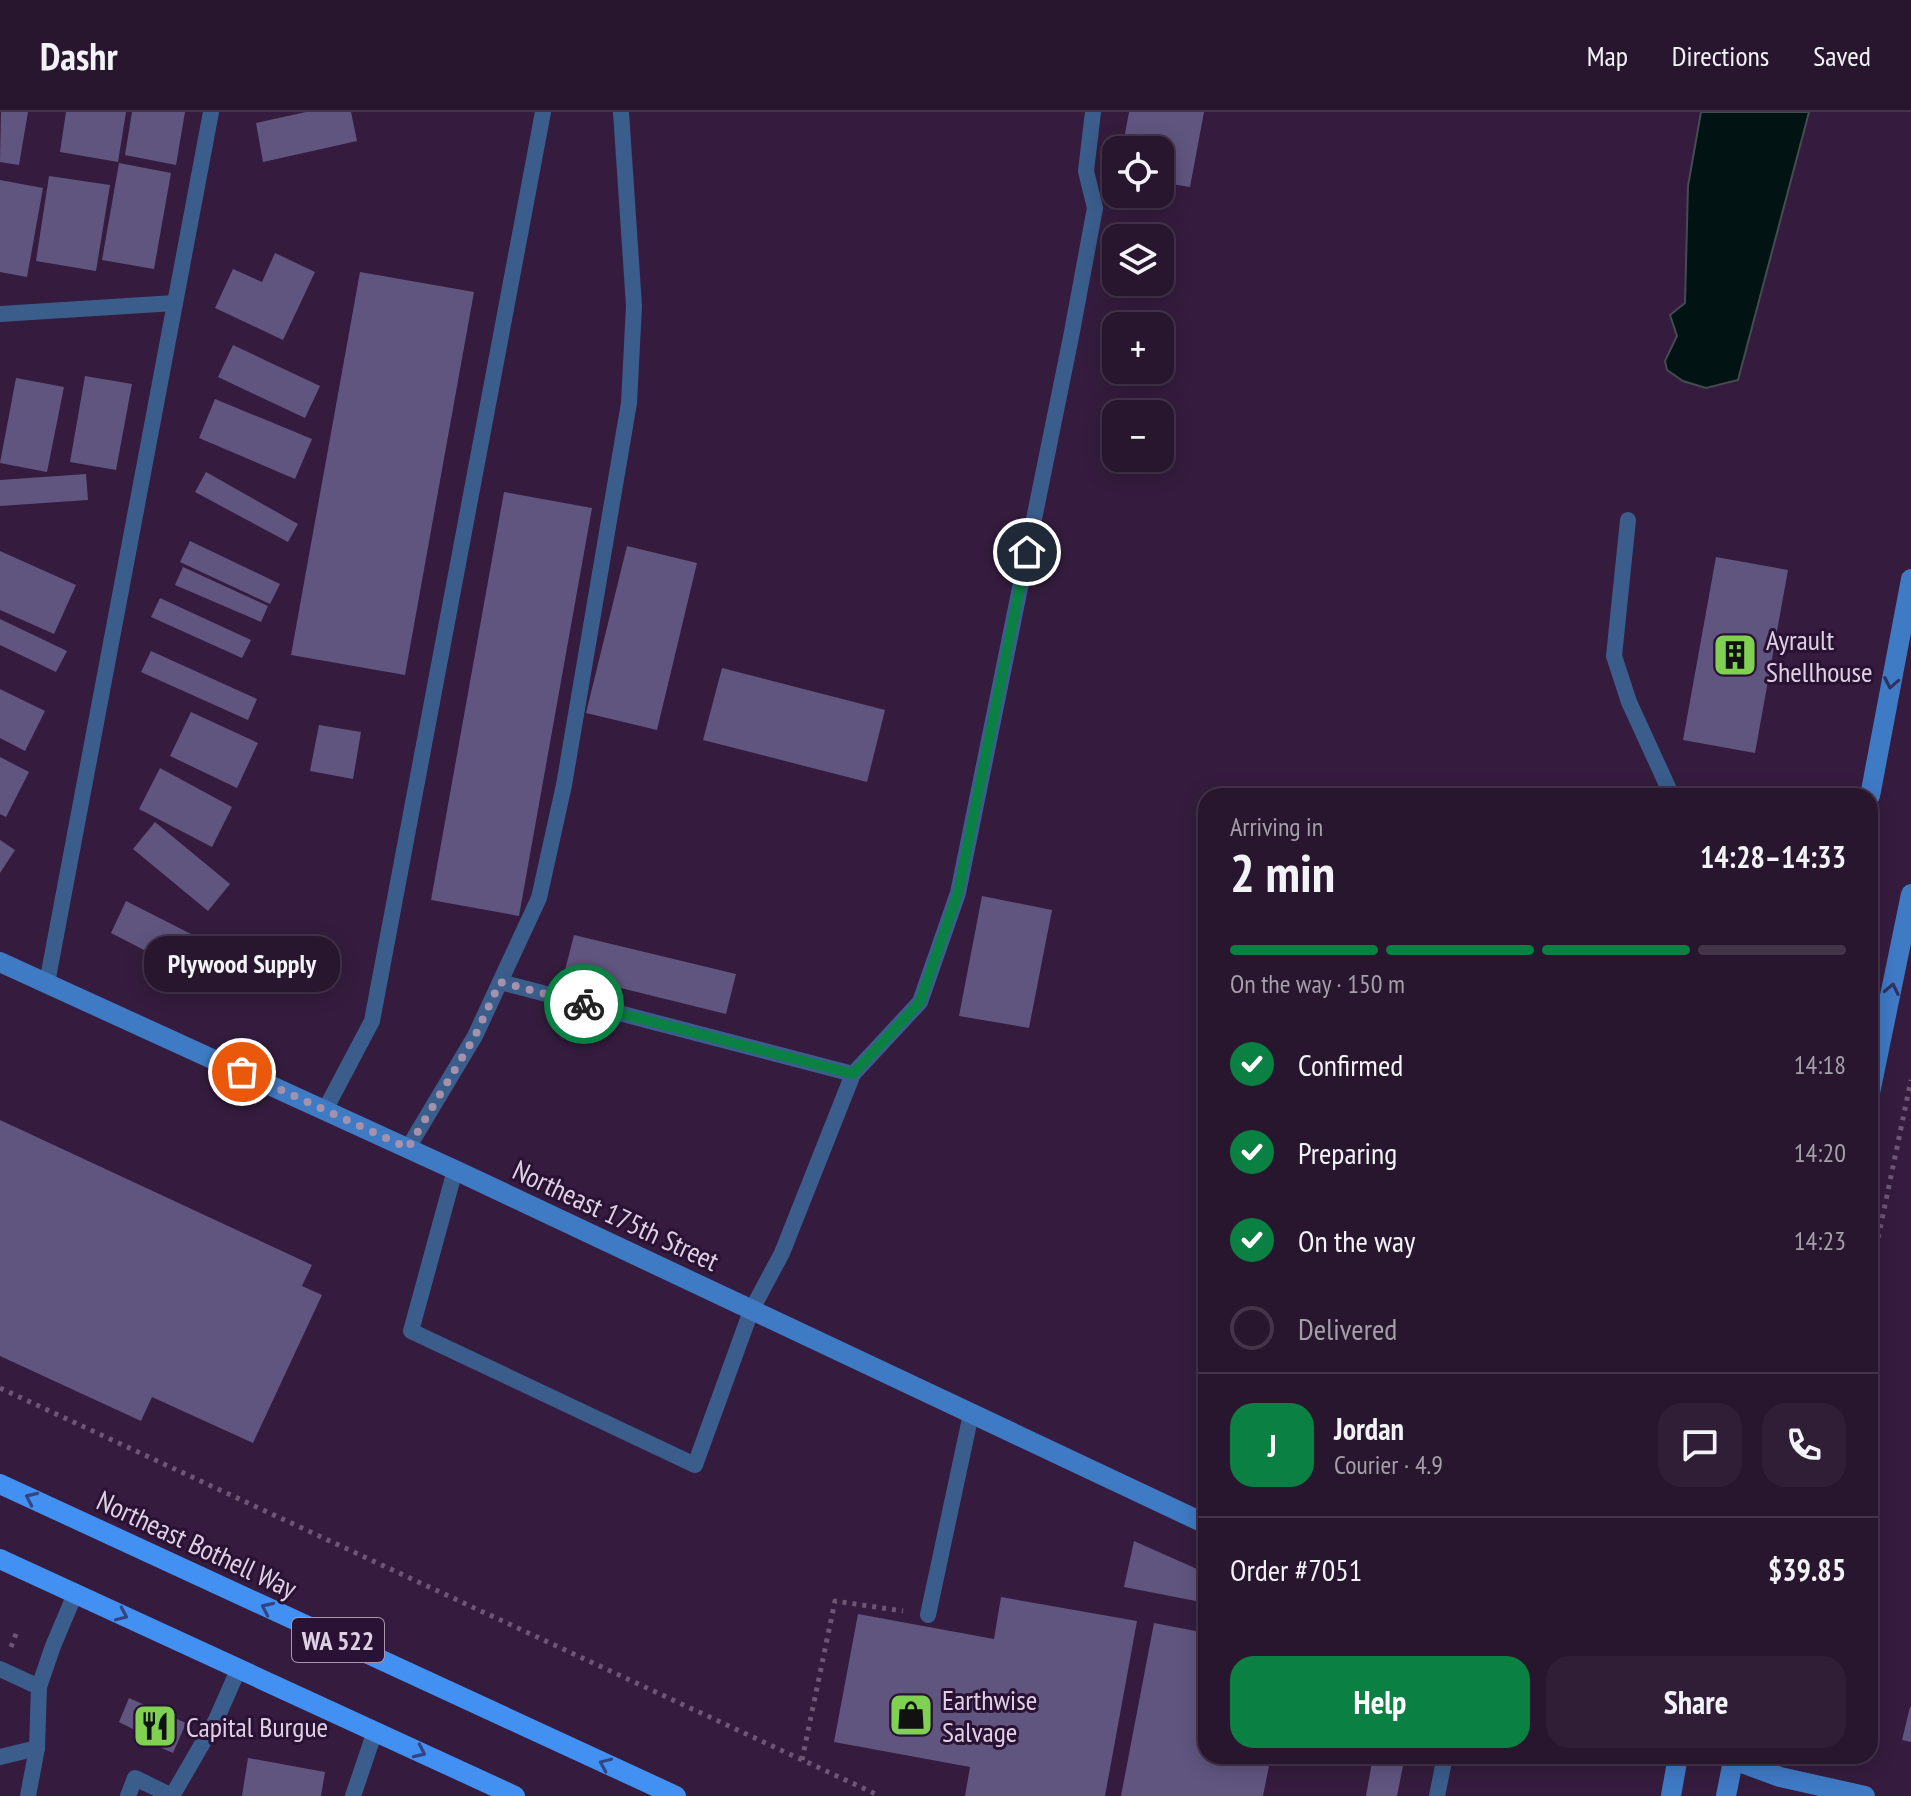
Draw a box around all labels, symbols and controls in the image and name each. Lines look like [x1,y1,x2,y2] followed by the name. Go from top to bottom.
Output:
[40,31,118,80] text: Dashr
[1587,37,1628,74] text: Map
[1672,37,1769,74] text: Directions
[1813,37,1871,74] text: Saved
[1102,136,1174,472] map controls
[1102,136,1174,208] button: locate
[1102,224,1174,296] button: layers
[1102,312,1174,384] button: +
[1102,400,1174,472] button: −
[993,518,1061,586] pin
[1005,530,1049,574] icon: home
[1766,621,1873,690] place label: Ayrault Shellhouse
[1711,631,1759,679] building icon: Ayrault Shellhouse
[1884,676,1901,690] one-way arrow
[1230,810,1323,843] text: Arriving in
[1700,837,1846,876] text: 14:28–14:33
[1230,839,1335,906] text: 2 min
[144,936,340,992] callout: Plywood Supply
[168,947,316,980] text: Plywood Supply
[544,964,624,1044] courier
[1230,967,1405,1000] text: On the way · 150 m
[562,982,606,1026] icon: bike
[1883,982,1900,996] one-way arrow
[208,1038,276,1106] pin
[1230,1042,1274,1086] icon: check
[1298,1045,1403,1084] text: Confirmed
[1794,1048,1846,1081] text: 14:18
[220,1050,264,1094] icon: bag
[1230,1130,1274,1174] icon: check
[1298,1133,1397,1172] text: Preparing
[1794,1136,1846,1169] text: 14:20
[507,1151,725,1279] street label: Northeast 175th Street
[1230,1218,1274,1262] icon: check
[1298,1221,1415,1260] text: On the way
[1794,1224,1846,1257] text: 14:23
[1298,1309,1397,1348] text: Delivered
[1658,1403,1742,1487] button: chat
[1762,1403,1846,1487] button: phone
[1334,1409,1404,1448] text: Jordan
[1268,1426,1276,1465] text: J
[1334,1448,1443,1481] text: Courier · 4.9
[91,1482,303,1607] street label: Northeast Bothell Way
[25,1492,40,1508] one-way arrow
[1230,1550,1362,1589] text: Order #7051
[1768,1550,1846,1589] text: $39.85
[261,1602,276,1618] one-way arrow
[113,1605,128,1621] one-way arrow
[292,1618,384,1662] road number: WA 522
[1230,1656,1530,1748] button: Help
[1546,1656,1846,1748] button: Share
[942,1681,1037,1750] place label: Earthwise Salvage
[887,1691,935,1739] shop icon: Earthwise Salvage
[131,1702,179,1750] restaurant icon: Capital Burgue
[186,1708,328,1745] place label: Capital Burgue
[411,1742,426,1758] one-way arrow
[599,1757,613,1773] one-way arrow

